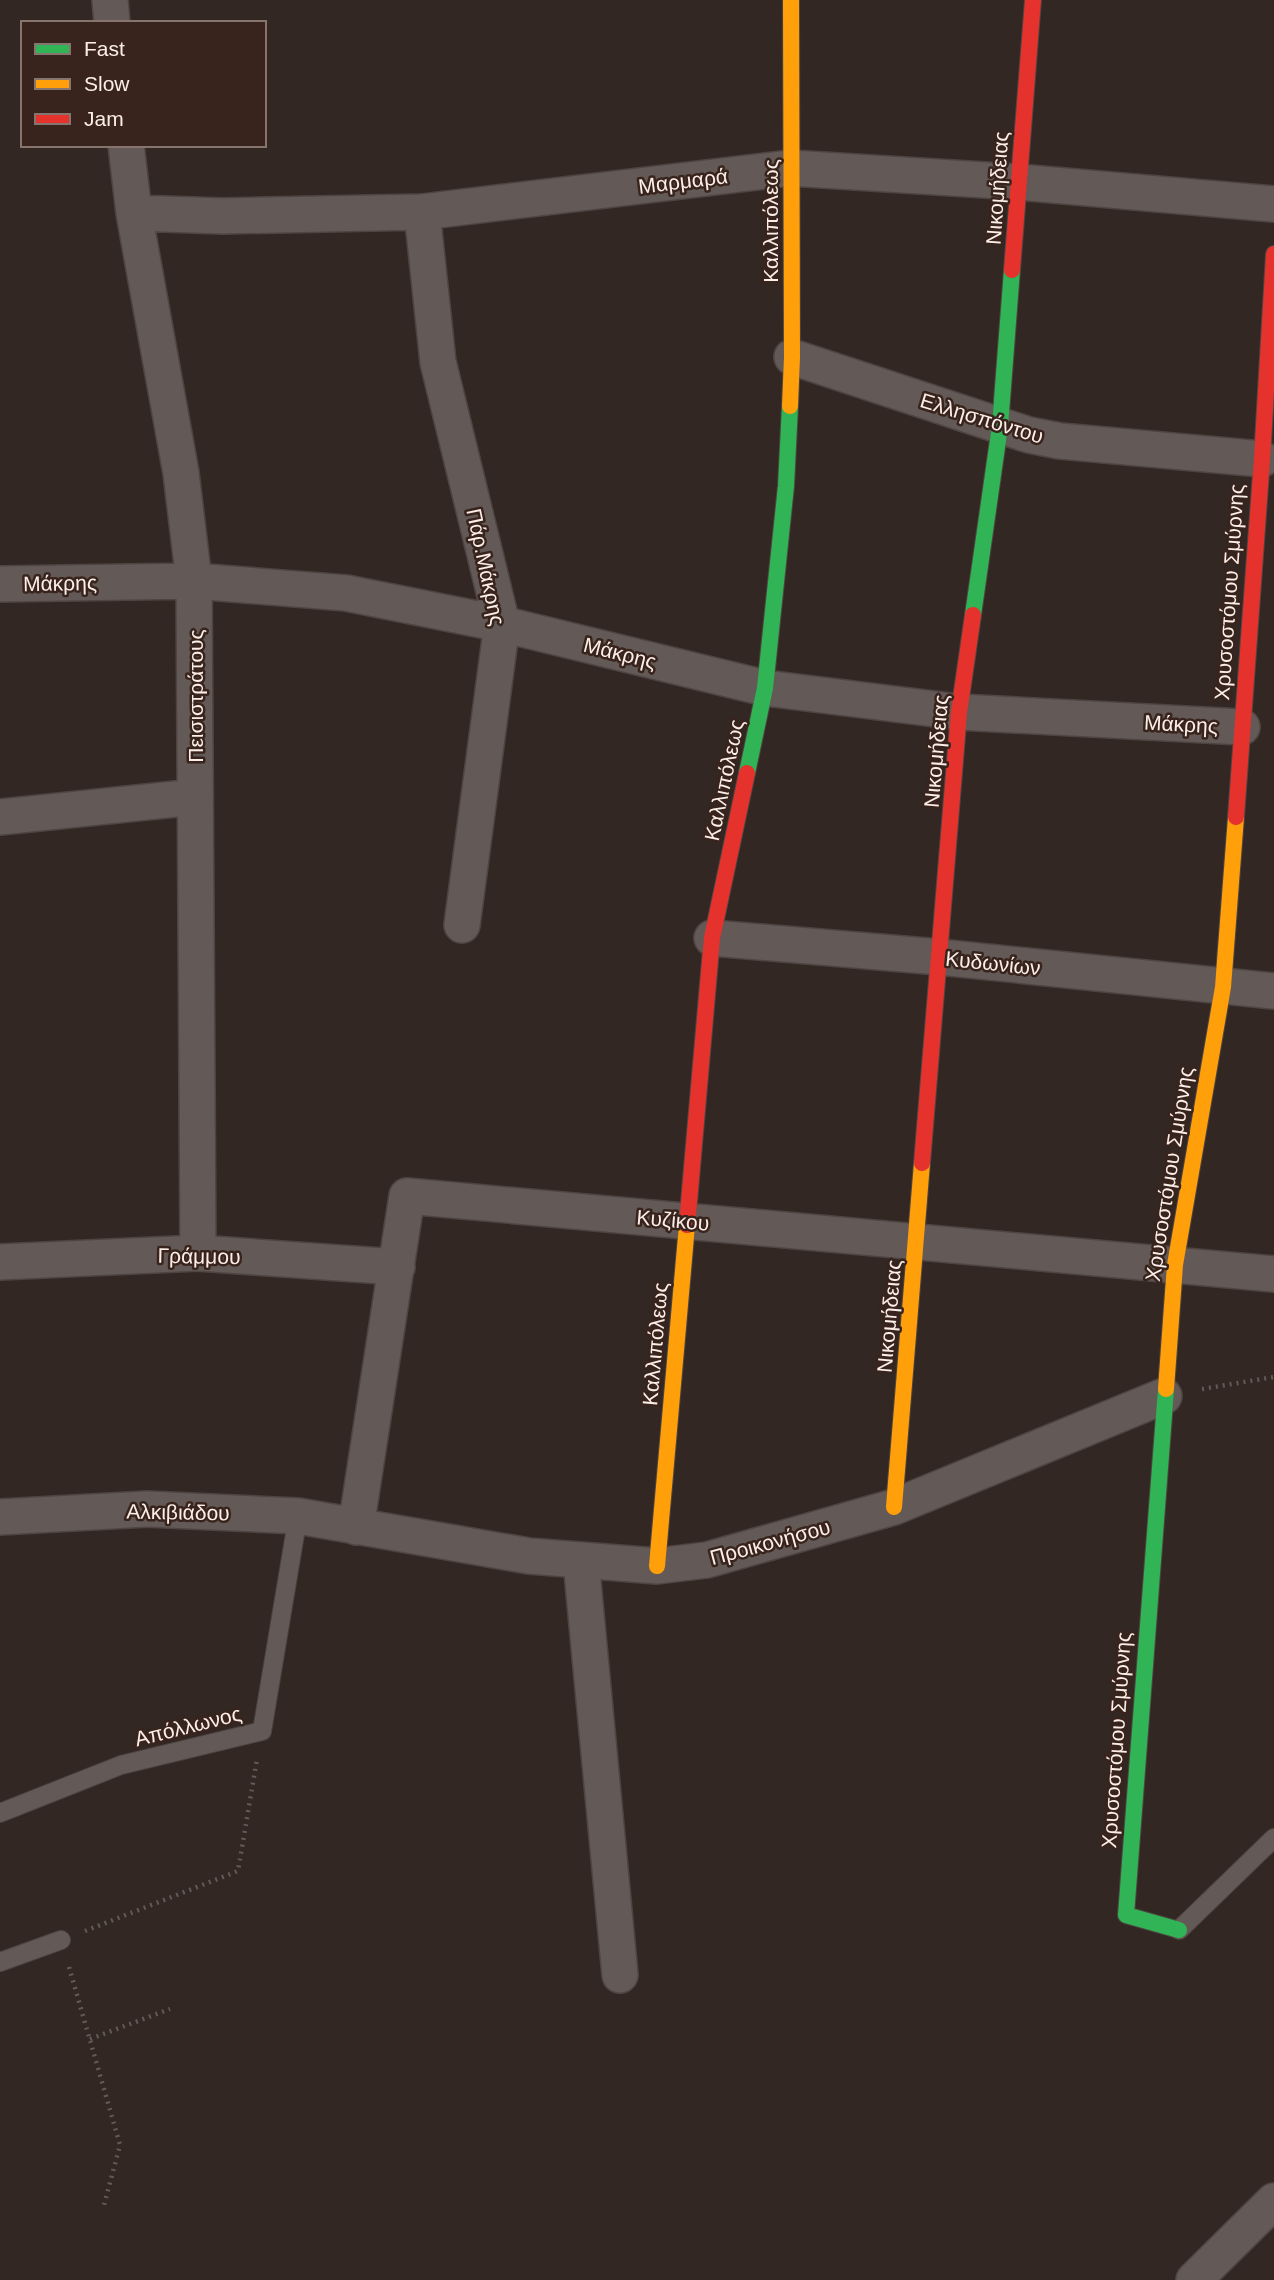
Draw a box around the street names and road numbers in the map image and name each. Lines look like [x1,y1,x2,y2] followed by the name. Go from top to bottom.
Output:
[982,131,1012,245] street label: Νικομήδειας
[759,159,782,283] street label: Καλλιπόλεως
[637,164,729,198] street label: Μαρμαρά
[918,388,1046,448] street label: Ελλησπόντου
[1210,483,1248,701] street label: Χρυσοστόμου Σμύρνης
[462,506,510,628] street label: Πάρ.Μάκρης
[23,571,97,595] street label: Μάκρης
[184,629,207,763] street label: Πεισιστράτους
[581,633,659,673] street label: Μάκρης
[920,693,952,809] street label: Νικομήδειας
[1144,711,1218,737] street label: Μάκρης
[700,717,748,843] street label: Καλλιπόλεως
[944,947,1042,979] street label: Κυδωνίων
[1141,1065,1197,1283] street label: Χρυσοστόμου Σμύρνης
[636,1205,710,1235] street label: Κυζίκου
[157,1244,241,1268] street label: Γράμμου
[873,1258,905,1374] street label: Νικομήδειας
[638,1281,672,1407] street label: Καλλιπόλεως
[126,1500,230,1524] street label: Αλκιβιάδου
[707,1515,833,1569] street label: Προικονήσου
[1097,1631,1135,1849] street label: Χρυσοστόμου Σμύρνης
[132,1702,244,1750] street label: Απόλλωνος

